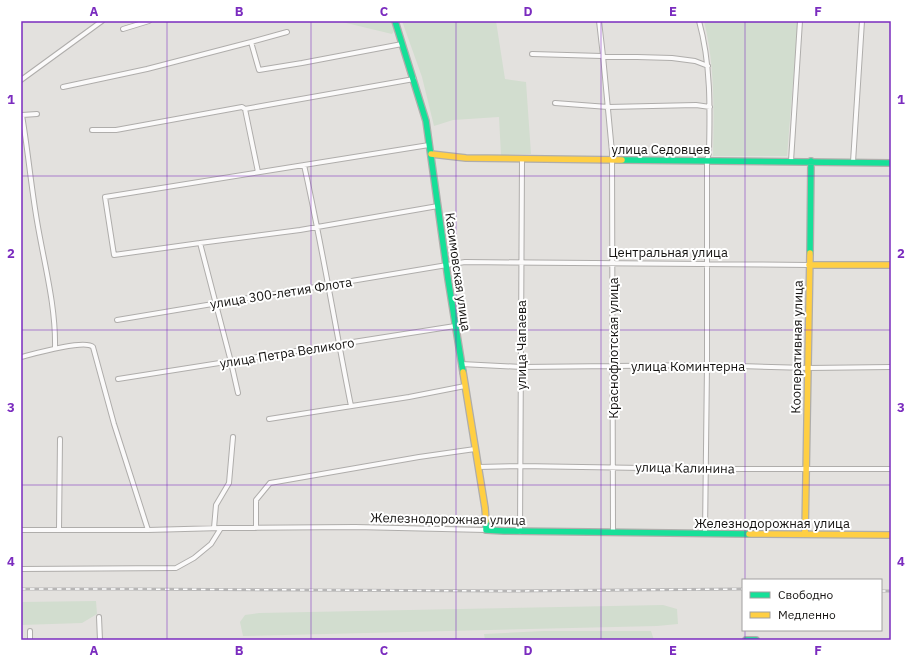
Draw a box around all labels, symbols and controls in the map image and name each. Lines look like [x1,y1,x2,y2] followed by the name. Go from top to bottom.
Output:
[90,3,99,20] text: A
[235,3,244,20] text: B
[380,3,389,20] text: C
[523,3,533,20] text: D
[669,3,677,20] text: E
[814,3,822,20] text: F
[7,91,15,108] text: 1
[897,91,905,108] text: 1
[612,141,710,158] street label: улица Седовцев
[441,212,475,333] street label: Касимовская улица
[608,244,728,261] street label: Центральная улица
[7,245,15,262] text: 2
[897,245,905,262] text: 2
[209,273,353,313] street label: улица 300-летия Флота
[605,277,622,419] street label: Краснофлотская улица
[787,280,807,414] street label: Кооперативная улица
[513,300,530,390] street label: улица Чапаева
[218,334,356,372] street label: улица Петра Великого
[631,358,745,375] street label: улица Коминтерна
[7,399,15,416] text: 3
[897,399,905,416] text: 3
[635,459,735,477] street label: улица Калинина
[370,509,526,529] street label: Железнодорожная улица
[694,515,850,532] street label: Железнодорожная улица
[7,553,15,570] text: 4
[897,553,905,570] text: 4
[742,579,882,631] legend
[778,587,834,602] text: Свободно
[778,607,836,622] text: Медленно
[90,642,99,659] text: A
[235,642,244,659] text: B
[380,642,389,659] text: C
[523,642,533,659] text: D
[669,642,677,659] text: E
[814,642,822,659] text: F

